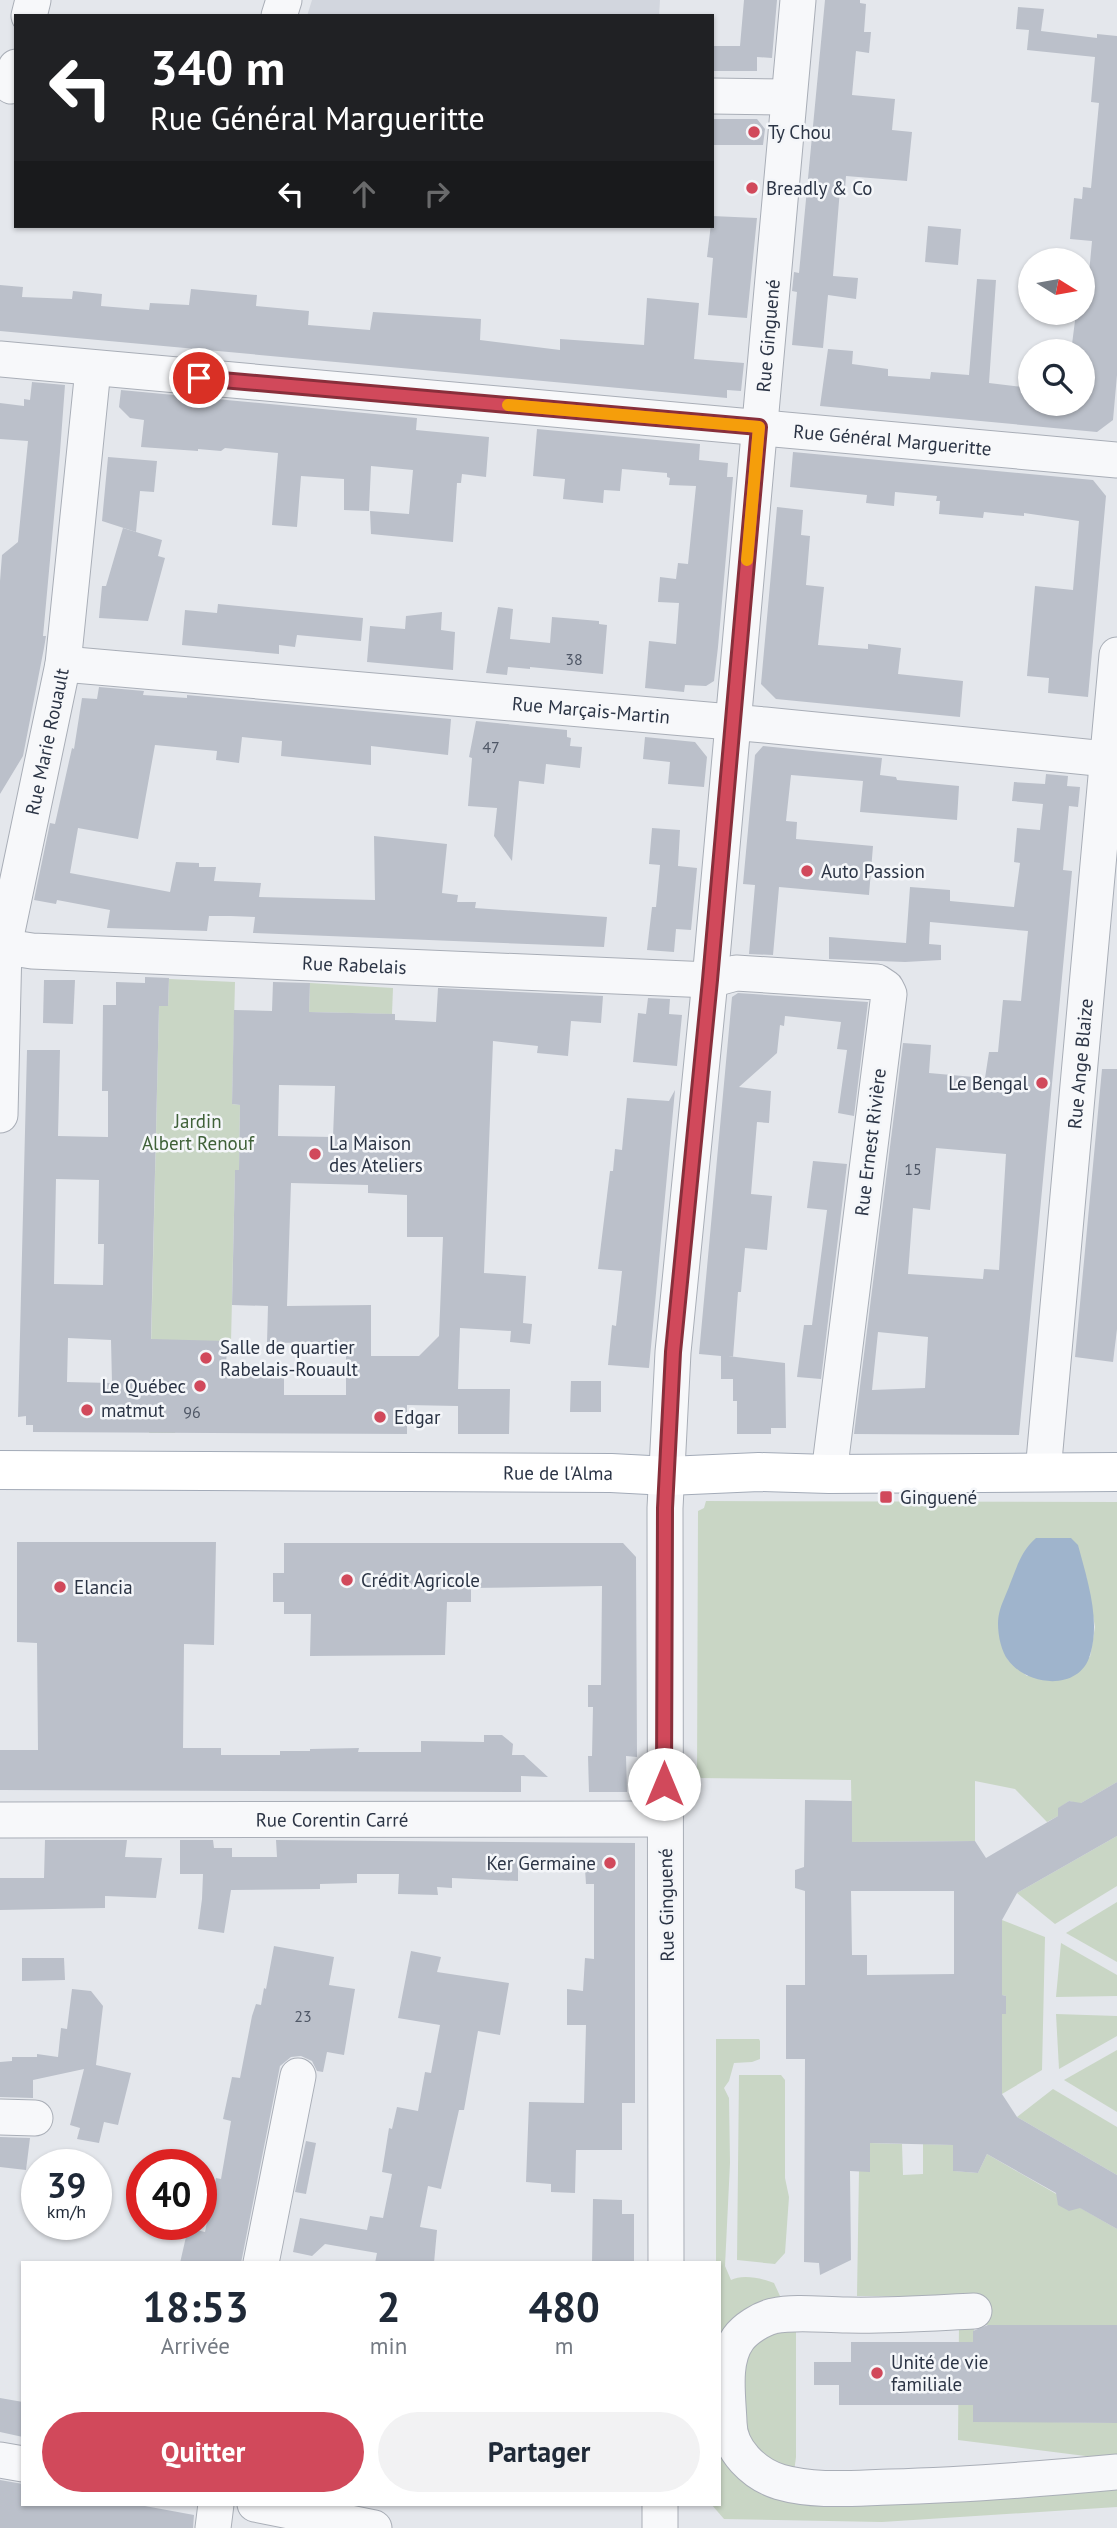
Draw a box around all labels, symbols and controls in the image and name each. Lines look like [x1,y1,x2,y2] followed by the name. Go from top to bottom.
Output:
[150,35,285,99] text: 340 m
[35,42,126,133] icon: left
[150,97,485,139] text: Rue Général Margueritte
[768,120,831,144] place label: Ty Chou
[746,124,762,140] marker: Ty Chou
[272,175,310,213] icon: left
[345,175,383,213] icon: ahead
[418,175,456,213] icon: right
[766,176,873,200] place label: Breadly & Co
[744,180,760,196] marker: Breadly & Co
[1018,248,1096,326] north arrow
[1018,248,1095,416] map controls
[751,278,785,393] street label: Rue Ginguené
[1018,339,1095,416] button: search
[169,348,229,408] pin
[180,359,218,397] icon: arrive
[792,419,993,461] street label: Rue Général Margueritte
[565,649,583,669] house number: 38
[20,665,74,817] street label: Rue Marie Rouault
[511,691,671,729] street label: Rue Marçais-Martin
[482,737,500,757] house number: 47
[821,859,925,883] place label: Auto Passion
[799,863,815,879] marker: Auto Passion
[302,951,407,979] street label: Rue Rabelais
[1062,997,1098,1130] street label: Rue Ange Blaize
[849,1067,891,1217] street label: Rue Ernest Rivière
[948,1071,1028,1095] place label: Le Bengal
[1034,1075,1050,1091] marker: Le Bengal
[142,1109,255,1155] park label: Jardin Albert Renouf
[329,1131,423,1177] place label: La Maison des Ateliers
[307,1146,323,1162] marker: La Maison des Ateliers
[904,1159,922,1179] house number: 15
[220,1335,358,1381] place label: Salle de quartier Rabelais-Rouault
[198,1350,214,1366] marker: Salle de quartier Rabelais-Rouault
[101,1374,186,1398] place label: Le Québec
[192,1378,208,1394] marker: Le Québec
[101,1398,165,1422] place label: matmut
[79,1402,95,1418] marker: matmut
[183,1402,201,1422] house number: 96
[394,1405,441,1429] place label: Edgar
[372,1409,388,1425] marker: Edgar
[503,1460,613,1485] street label: Rue de l'Alma
[900,1485,977,1509] place label: Ginguené
[878,1489,894,1505] marker: Ginguené
[361,1568,480,1592] place label: Crédit Agricole
[339,1572,355,1588] marker: Crédit Agricole
[74,1575,133,1599] place label: Elancia
[52,1579,68,1595] marker: Elancia
[627,1747,701,1821] position arrow
[256,1807,408,1832] street label: Rue Corentin Carré
[653,1848,679,1962] street label: Rue Ginguené
[486,1851,596,1875] place label: Ker Germaine
[602,1855,618,1871] marker: Ker Germaine
[294,2006,312,2026] house number: 23
[126,2149,217,2240] speed limit sign: 40
[47,2162,86,2208] text: 39
[47,2200,86,2223] text: km/h
[142,2279,249,2334] text: 18:53
[377,2279,400,2334] text: 2
[528,2279,600,2334] text: 480
[161,2331,230,2360] text: Arrivée
[370,2331,407,2360] text: min
[555,2331,573,2360] text: m
[891,2350,988,2396] place label: Unité de vie familiale
[869,2365,885,2381] marker: Unité de vie familiale
[42,2412,364,2492] button: Quitter
[378,2412,700,2492] button: Partager

